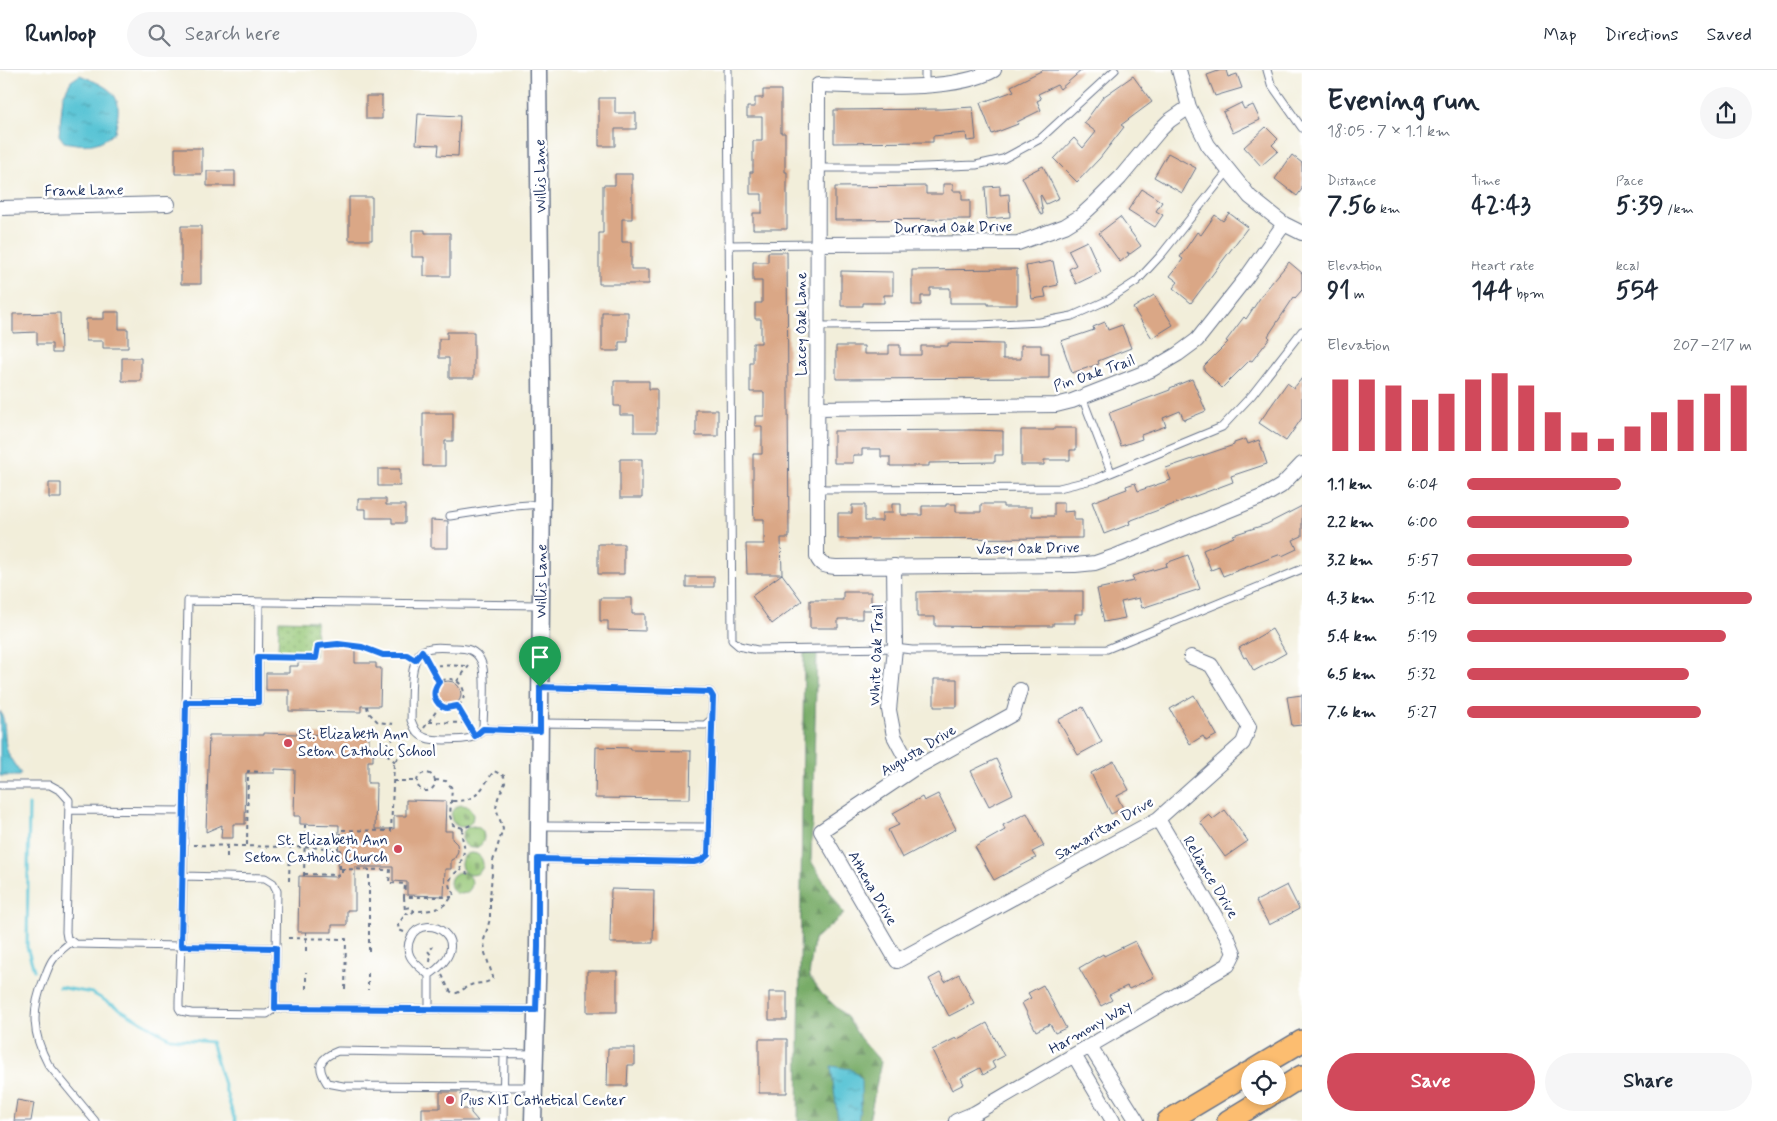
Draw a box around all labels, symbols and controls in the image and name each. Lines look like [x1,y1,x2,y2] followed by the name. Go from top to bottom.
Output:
[127,12,477,57] search box
[25,19,97,50] text: Runloop
[145,21,173,49] icon: search
[185,22,280,47] text: Search here
[1544,23,1577,47] text: Map
[1605,23,1679,47] text: Directions
[1707,23,1752,47] text: Saved
[1327,83,1480,120] text: Evening run
[1700,87,1752,139] button: share
[1327,121,1450,142] text: 18:05 · 7 × 1.1 km
[530,139,552,213] street label: Willis Lane
[1327,172,1376,190] text: Distance
[1471,172,1501,190] text: Time
[1616,172,1644,190] text: Pace
[44,180,124,202] street label: Frank Lane
[1327,190,1376,223] text: 7.56
[1471,190,1531,223] text: 42:43
[1616,190,1664,223] text: 5:39
[1376,200,1400,218] text: km
[1664,200,1694,218] text: /km
[893,217,1013,239] street label: Durrand Oak Drive
[1327,257,1382,275] text: Elevation
[1471,257,1534,275] text: Heart rate
[1616,257,1639,275] text: kcal
[792,272,812,376] street label: Lacey Oak Lane
[1327,275,1350,308] text: 91
[1471,275,1512,308] text: 144
[1616,275,1659,308] text: 554
[1350,285,1365,303] text: m
[1512,285,1544,303] text: bpm
[1327,335,1390,356] text: Elevation
[1673,335,1752,356] text: 207–217 m
[1051,351,1138,397] street label: Pin Oak Trail
[1327,474,1372,495] text: 1.1 km
[1407,474,1438,495] text: 6:04
[1327,512,1374,533] text: 2.2 km
[1407,512,1438,533] text: 6:00
[976,538,1080,560] street label: Vasey Oak Drive
[532,544,552,618] street label: Willis Lane
[1327,550,1373,571] text: 3.2 km
[1407,550,1439,571] text: 5:57
[1327,588,1375,609] text: 4.3 km
[1407,588,1436,609] text: 5:12
[865,604,889,706] street label: White Oak Trail
[1327,626,1377,647] text: 5.4 km
[1407,626,1438,647] text: 5:19
[519,636,561,687] pin
[526,643,554,671] icon: arrive
[1327,664,1376,685] text: 6.5 km
[1407,664,1437,685] text: 5:32
[1327,702,1376,723] text: 7.6 km
[1407,702,1437,723] text: 5:27
[877,720,960,781] street label: Augusta Drive
[298,725,436,762] place label: St. Elizabeth Ann Seton Catholic School
[282,737,294,749] marker: St. Elizabeth Ann Seton Catholic School
[1051,792,1158,865] street label: Samaritan Drive
[245,831,388,868] place label: St. Elizabeth Ann Seton Catholic Church
[1178,833,1243,922] street label: Reliance Drive
[392,843,404,855] marker: St. Elizabeth Ann Seton Catholic Church
[843,848,902,929] street label: Athena Drive
[1046,996,1135,1060] street label: Harmony Way
[1327,1053,1535,1111] button: Save
[1545,1053,1752,1111] button: Share
[1241,1060,1286,1105] map controls
[1241,1060,1286,1105] button: locate
[460,1091,625,1111] place label: Pius XII Cathetical Center
[444,1094,456,1106] marker: Pius XII Cathetical Center

